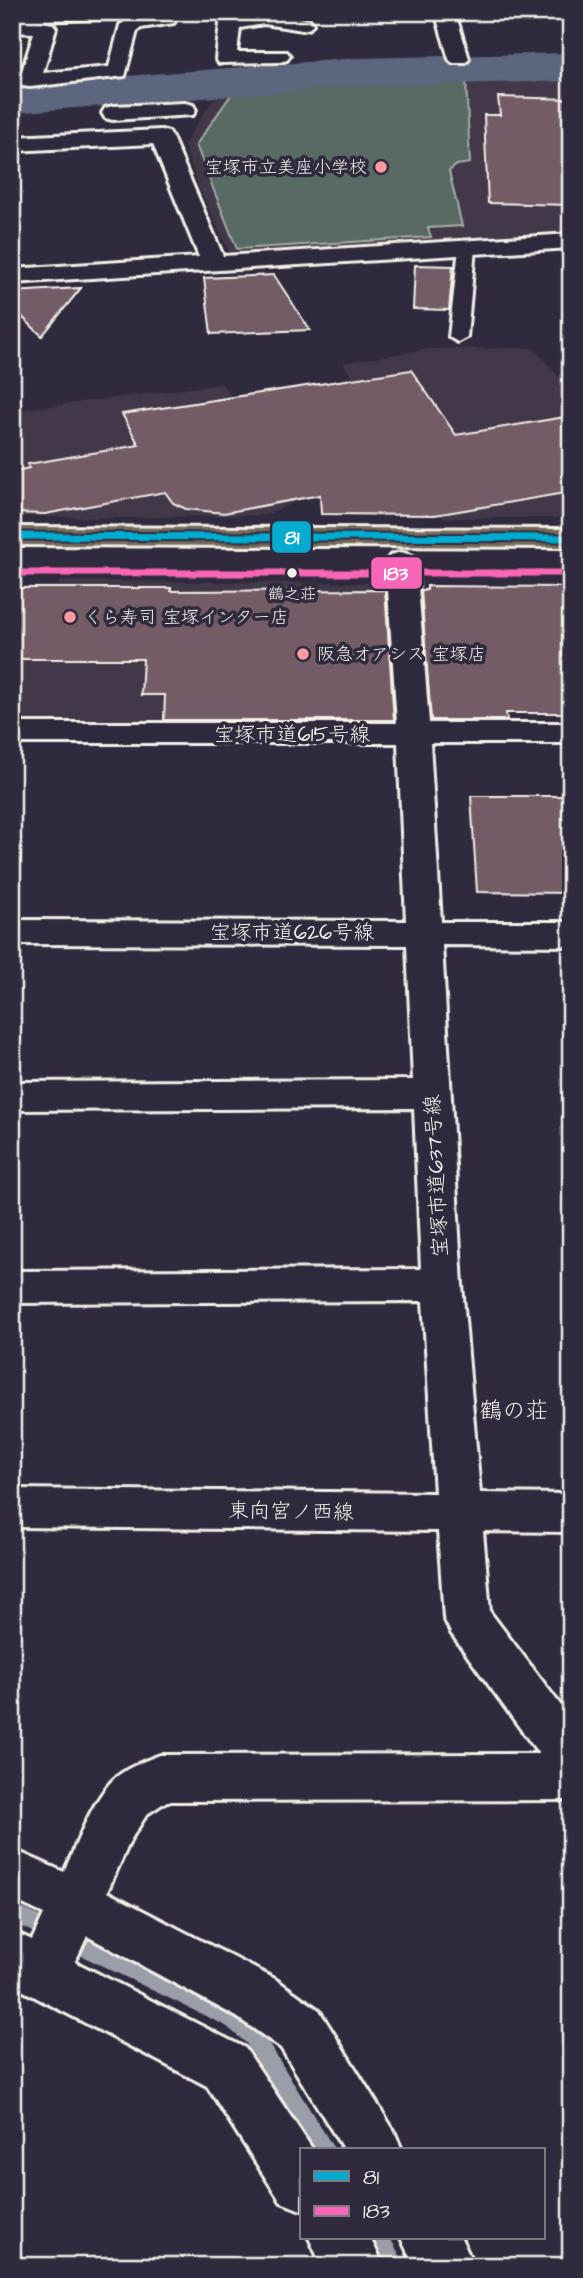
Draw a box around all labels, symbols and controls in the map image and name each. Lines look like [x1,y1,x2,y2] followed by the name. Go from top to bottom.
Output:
[205,155,367,180] place label: 宝塚市立美座小学校
[373,159,389,175] marker: 宝塚市立美座小学校
[271,520,312,554] line badge: 81
[285,525,300,552] text: 81
[370,556,423,590] line badge: 183
[384,561,409,588] text: 183
[285,566,299,580] marker: 鶴之荘
[268,583,316,605] place label: 鶴之荘
[84,605,289,630] place label: くら寿司 宝塚インター店
[62,609,78,625] marker: くら寿司 宝塚インター店
[317,642,486,667] place label: 阪急オアシス 宝塚店
[295,646,311,662] marker: 阪急オアシス 宝塚店
[214,720,370,749] street label: 宝塚市道615号線
[210,918,374,947] street label: 宝塚市道626号線
[418,1094,455,1258] street label: 宝塚市道637号線
[480,1395,549,1427] district label: 鶴の荘
[228,1496,354,1527] street label: 東向宮ノ西線
[300,2148,544,2240] legend
[363,2163,380,2192] text: 81
[363,2197,390,2226] text: 183

